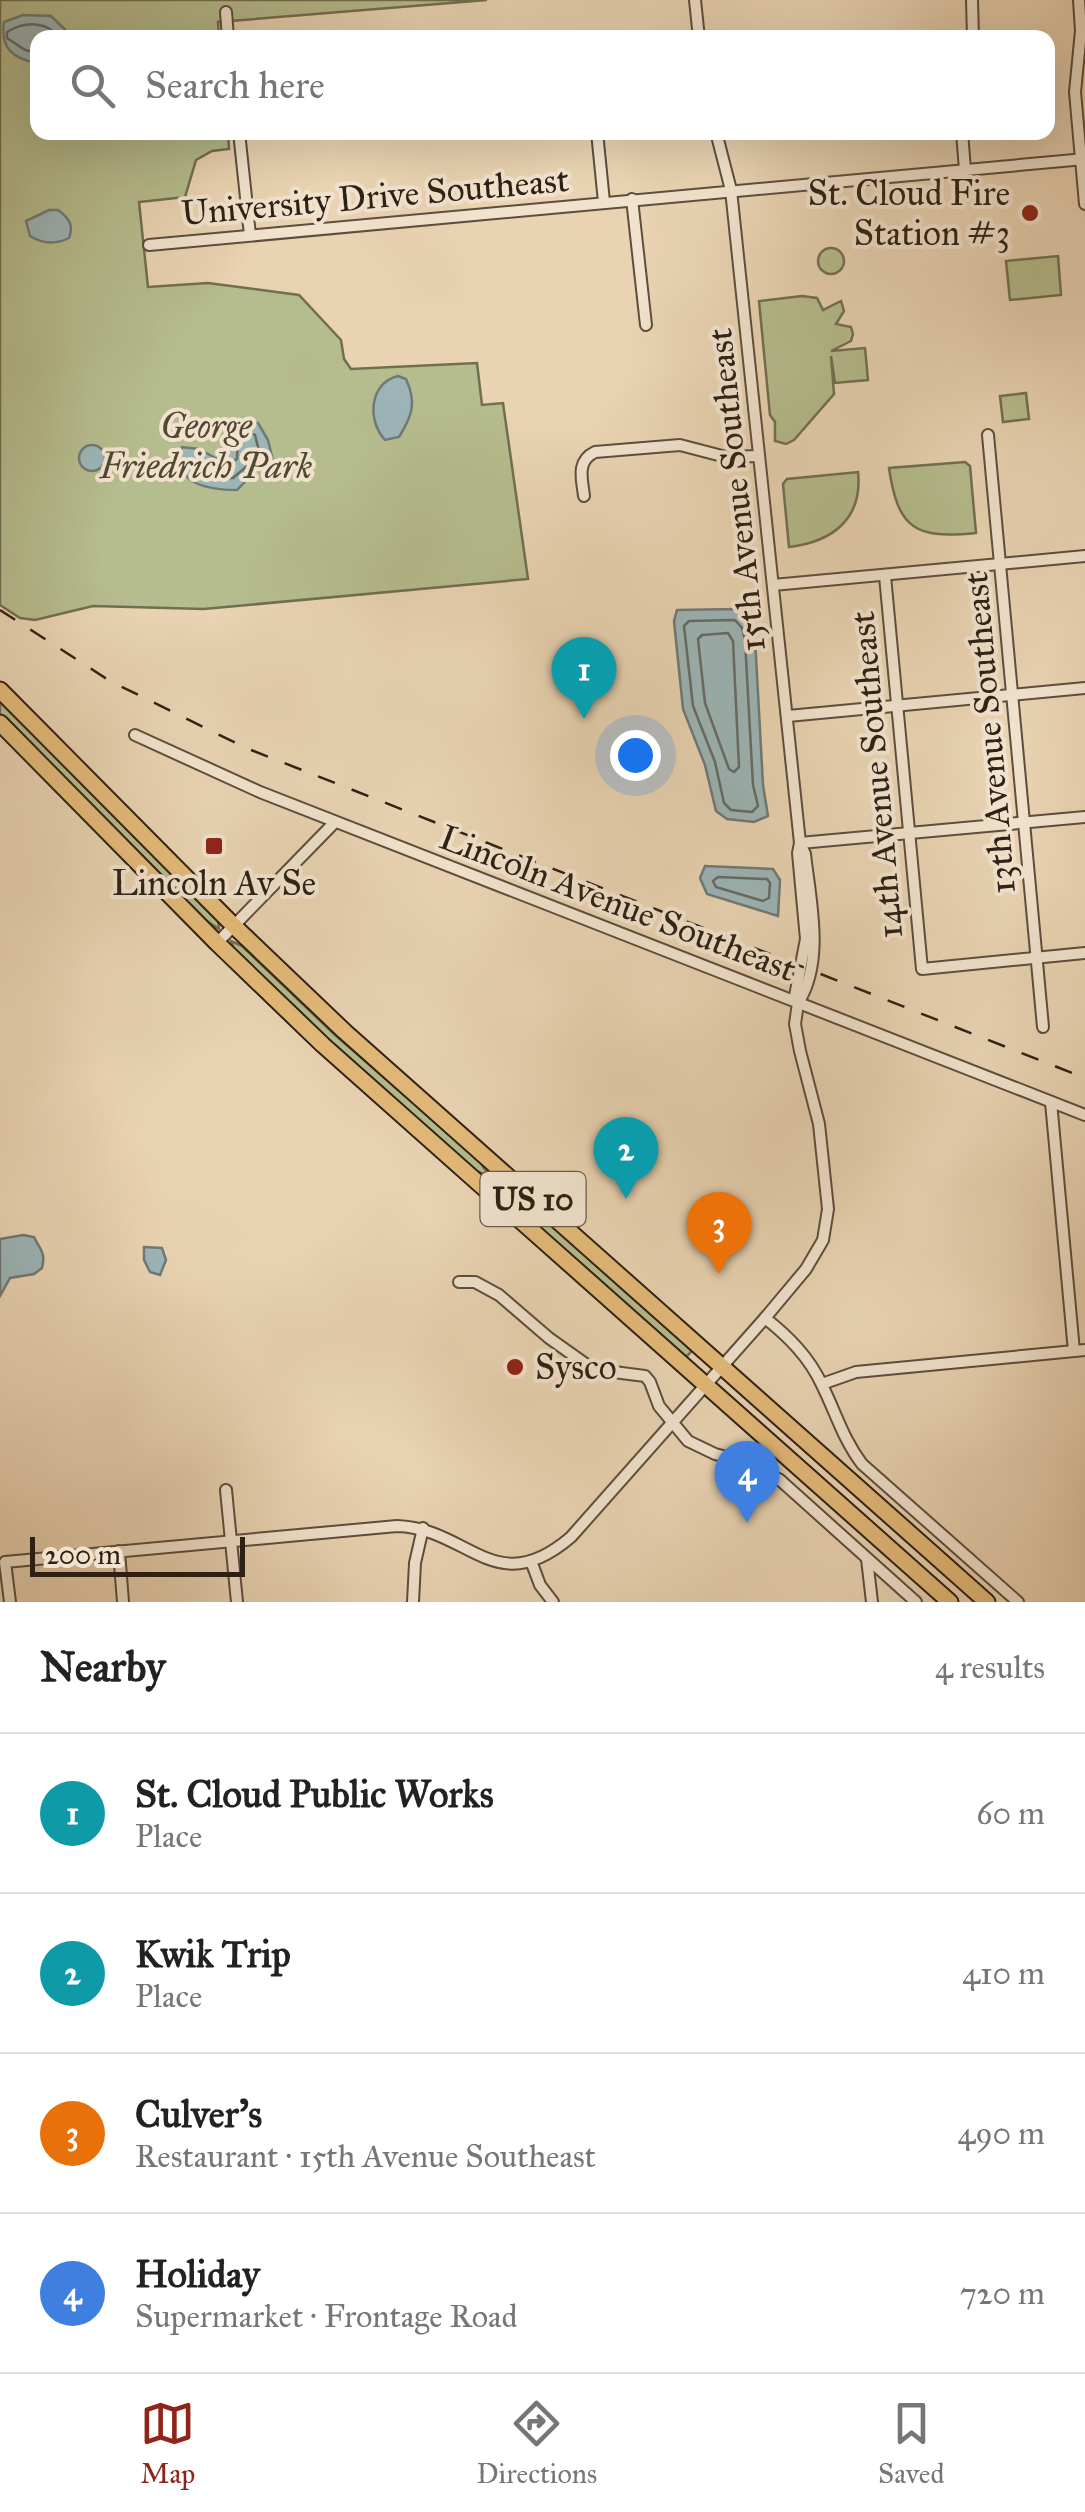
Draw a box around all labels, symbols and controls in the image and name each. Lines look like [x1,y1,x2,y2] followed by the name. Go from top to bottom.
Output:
[30,30,1055,140] search box
[65,58,120,113] icon: search
[145,62,325,108] text: Search here
[179,158,571,235] street label: University Drive Southeast
[808,172,1010,255] place label: St. Cloud Fire Station #3
[1019,202,1041,224] marker: St. Cloud Fire Station #3
[698,326,775,654] street label: 15th Avenue Southeast
[99,405,313,488] park label: George Friedrich Park
[954,570,1025,896] street label: 13th Avenue Southeast
[841,610,912,940] street label: 14th Avenue Southeast
[552,636,616,719] pin: 1
[610,730,661,781] your location
[433,816,802,991] street label: Lincoln Avenue Southeast
[203,835,225,857] marker: Lincoln Av Se
[112,862,316,905] place label: Lincoln Av Se
[594,1116,658,1199] pin: 2
[480,1172,586,1226] road number: US 10
[686,1192,752,1274] pin: 3
[535,1346,617,1389] place label: Sysco
[504,1356,526,1378] marker: Sysco
[714,1440,780,1523] pin: 4
[30,1532,245,1576] scale bar
[45,1537,121,1572] text: 200 m
[40,1641,165,1693] text: Nearby
[935,1648,1045,1687] text: 4 results
[135,1771,494,1817] text: St. Cloud Public Works
[66,1794,79,1833] text: 1
[976,1794,1045,1833] text: 60 m
[135,1817,202,1856] text: Place
[135,1931,291,1977] text: Kwik Trip
[65,1954,80,1993] text: 2
[962,1954,1045,1993] text: 410 m
[135,1977,202,2016] text: Place
[135,2091,262,2137] text: Culver's
[66,2114,79,2153] text: 3
[958,2114,1045,2153] text: 490 m
[135,2137,596,2176] text: Restaurant · 15th Avenue Southeast
[135,2251,260,2297] text: Holiday
[64,2274,81,2313] text: 4
[960,2274,1045,2313] text: 720 m
[135,2297,518,2336] text: Supermarket · Frontage Road
[140,2396,195,2491] tab: Map
[476,2396,597,2491] tab: Directions
[878,2396,945,2491] tab: Saved

